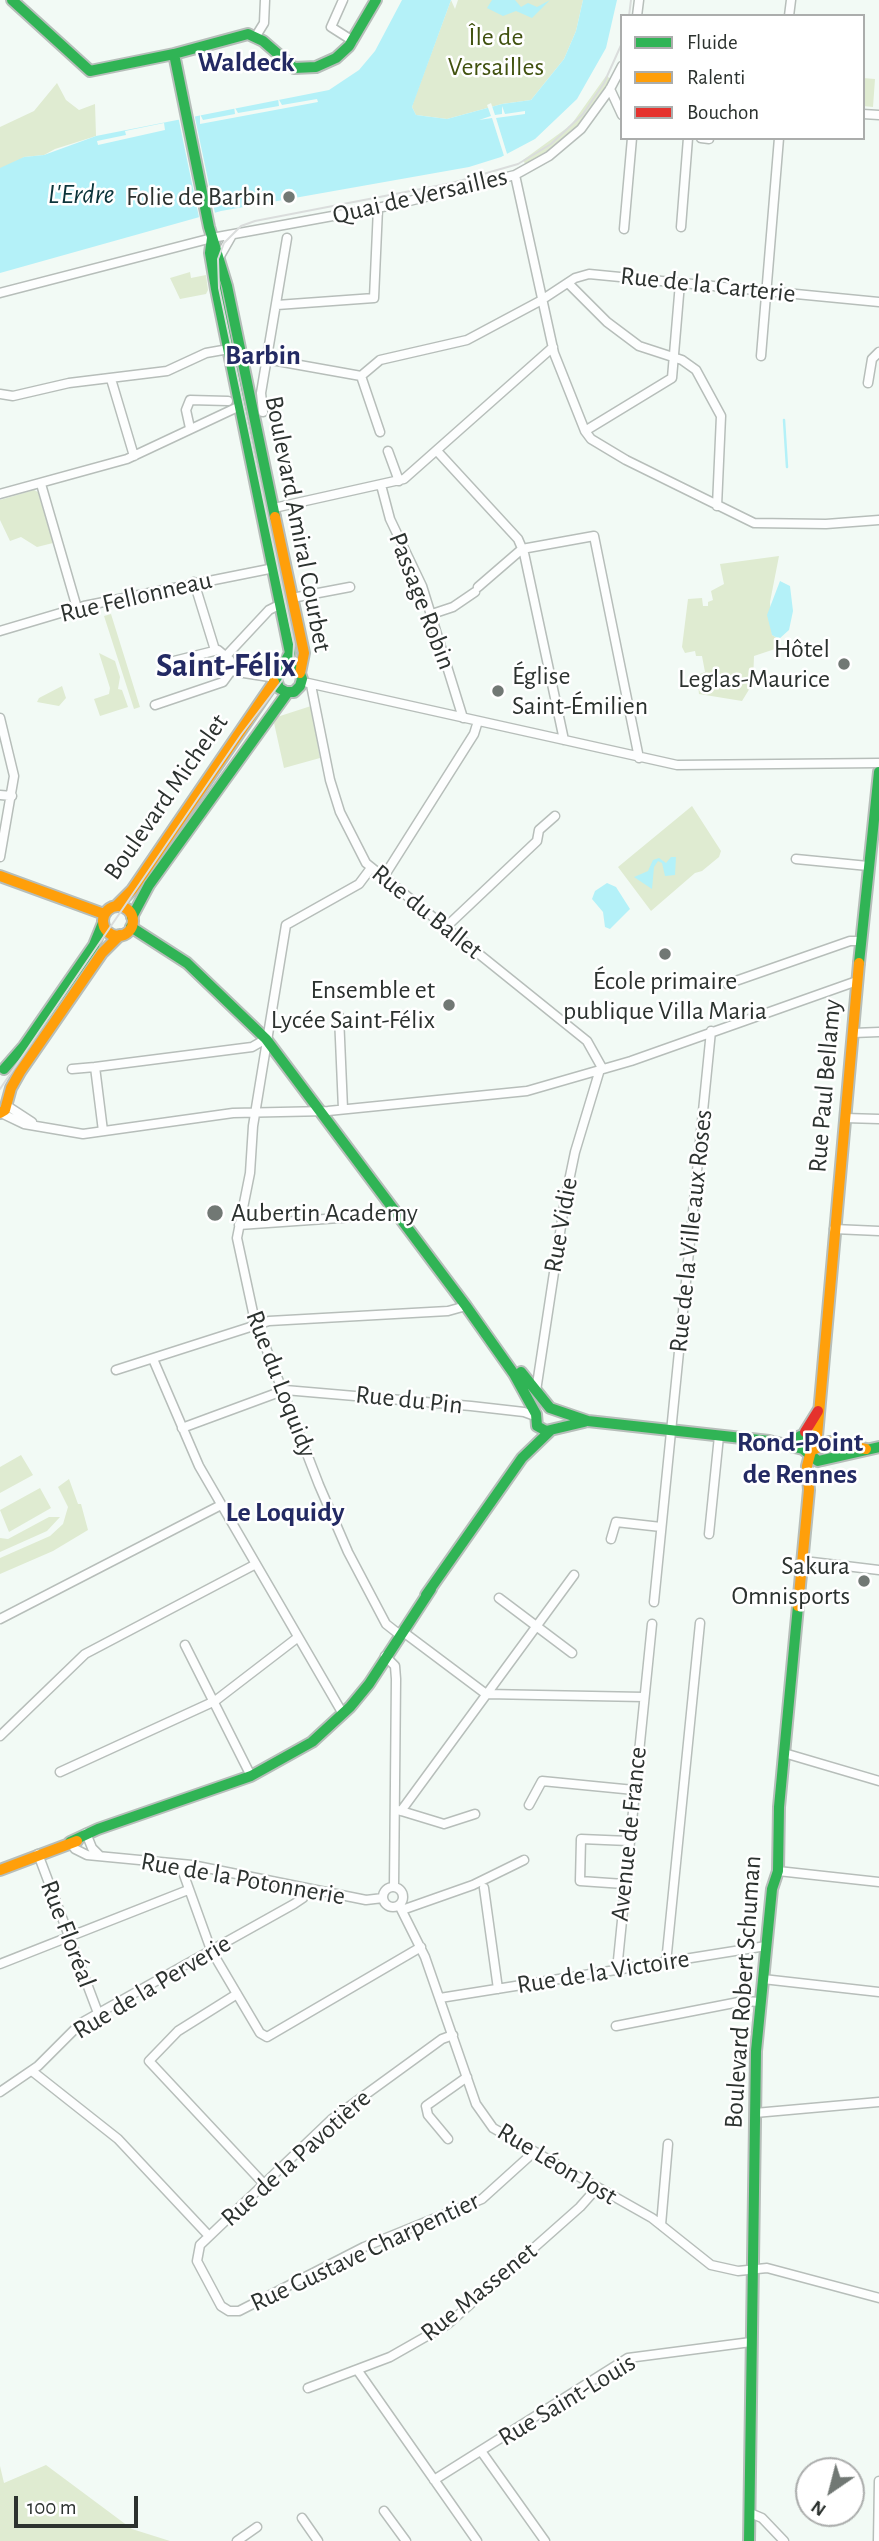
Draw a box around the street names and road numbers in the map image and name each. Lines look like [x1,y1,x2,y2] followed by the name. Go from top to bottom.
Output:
[330,161,510,231] street label: Quai de Versailles
[619,260,797,310] street label: Rue de la Carterie
[258,393,338,655] street label: Boulevard Amiral Courbet
[382,528,462,674] street label: Passage Robin
[57,564,215,630] street label: Rue Fellonneau
[97,708,235,886] street label: Boulevard Michelet
[365,858,489,966] street label: Rue du Ballet
[802,998,848,1174] street label: Rue Paul Bellamy
[663,1108,719,1354] street label: Rue de la Ville aux Roses
[537,1175,585,1275] street label: Rue Vidie
[239,1306,323,1462] street label: Rue du Loquidy
[354,1379,464,1421] street label: Rue du Pin
[604,1745,654,1923] street label: Avenue de France
[138,1846,348,1912] street label: Rue de la Potonnerie
[718,1855,768,2129] street label: Boulevard Robert Schuman
[33,1876,103,1992] street label: Rue Floréal
[68,1928,236,2046] street label: Rue de la Perverie
[515,1943,691,2001] street label: Rue de la Victoire
[215,2083,377,2233] street label: Rue de la Pavotière
[491,2116,623,2212] street label: Rue Léon Jost
[246,2185,484,2319] street label: Rue Gustave Charpentier
[415,2236,543,2348] street label: Rue Massenet
[493,2347,641,2453] street label: Rue Saint-Louis

